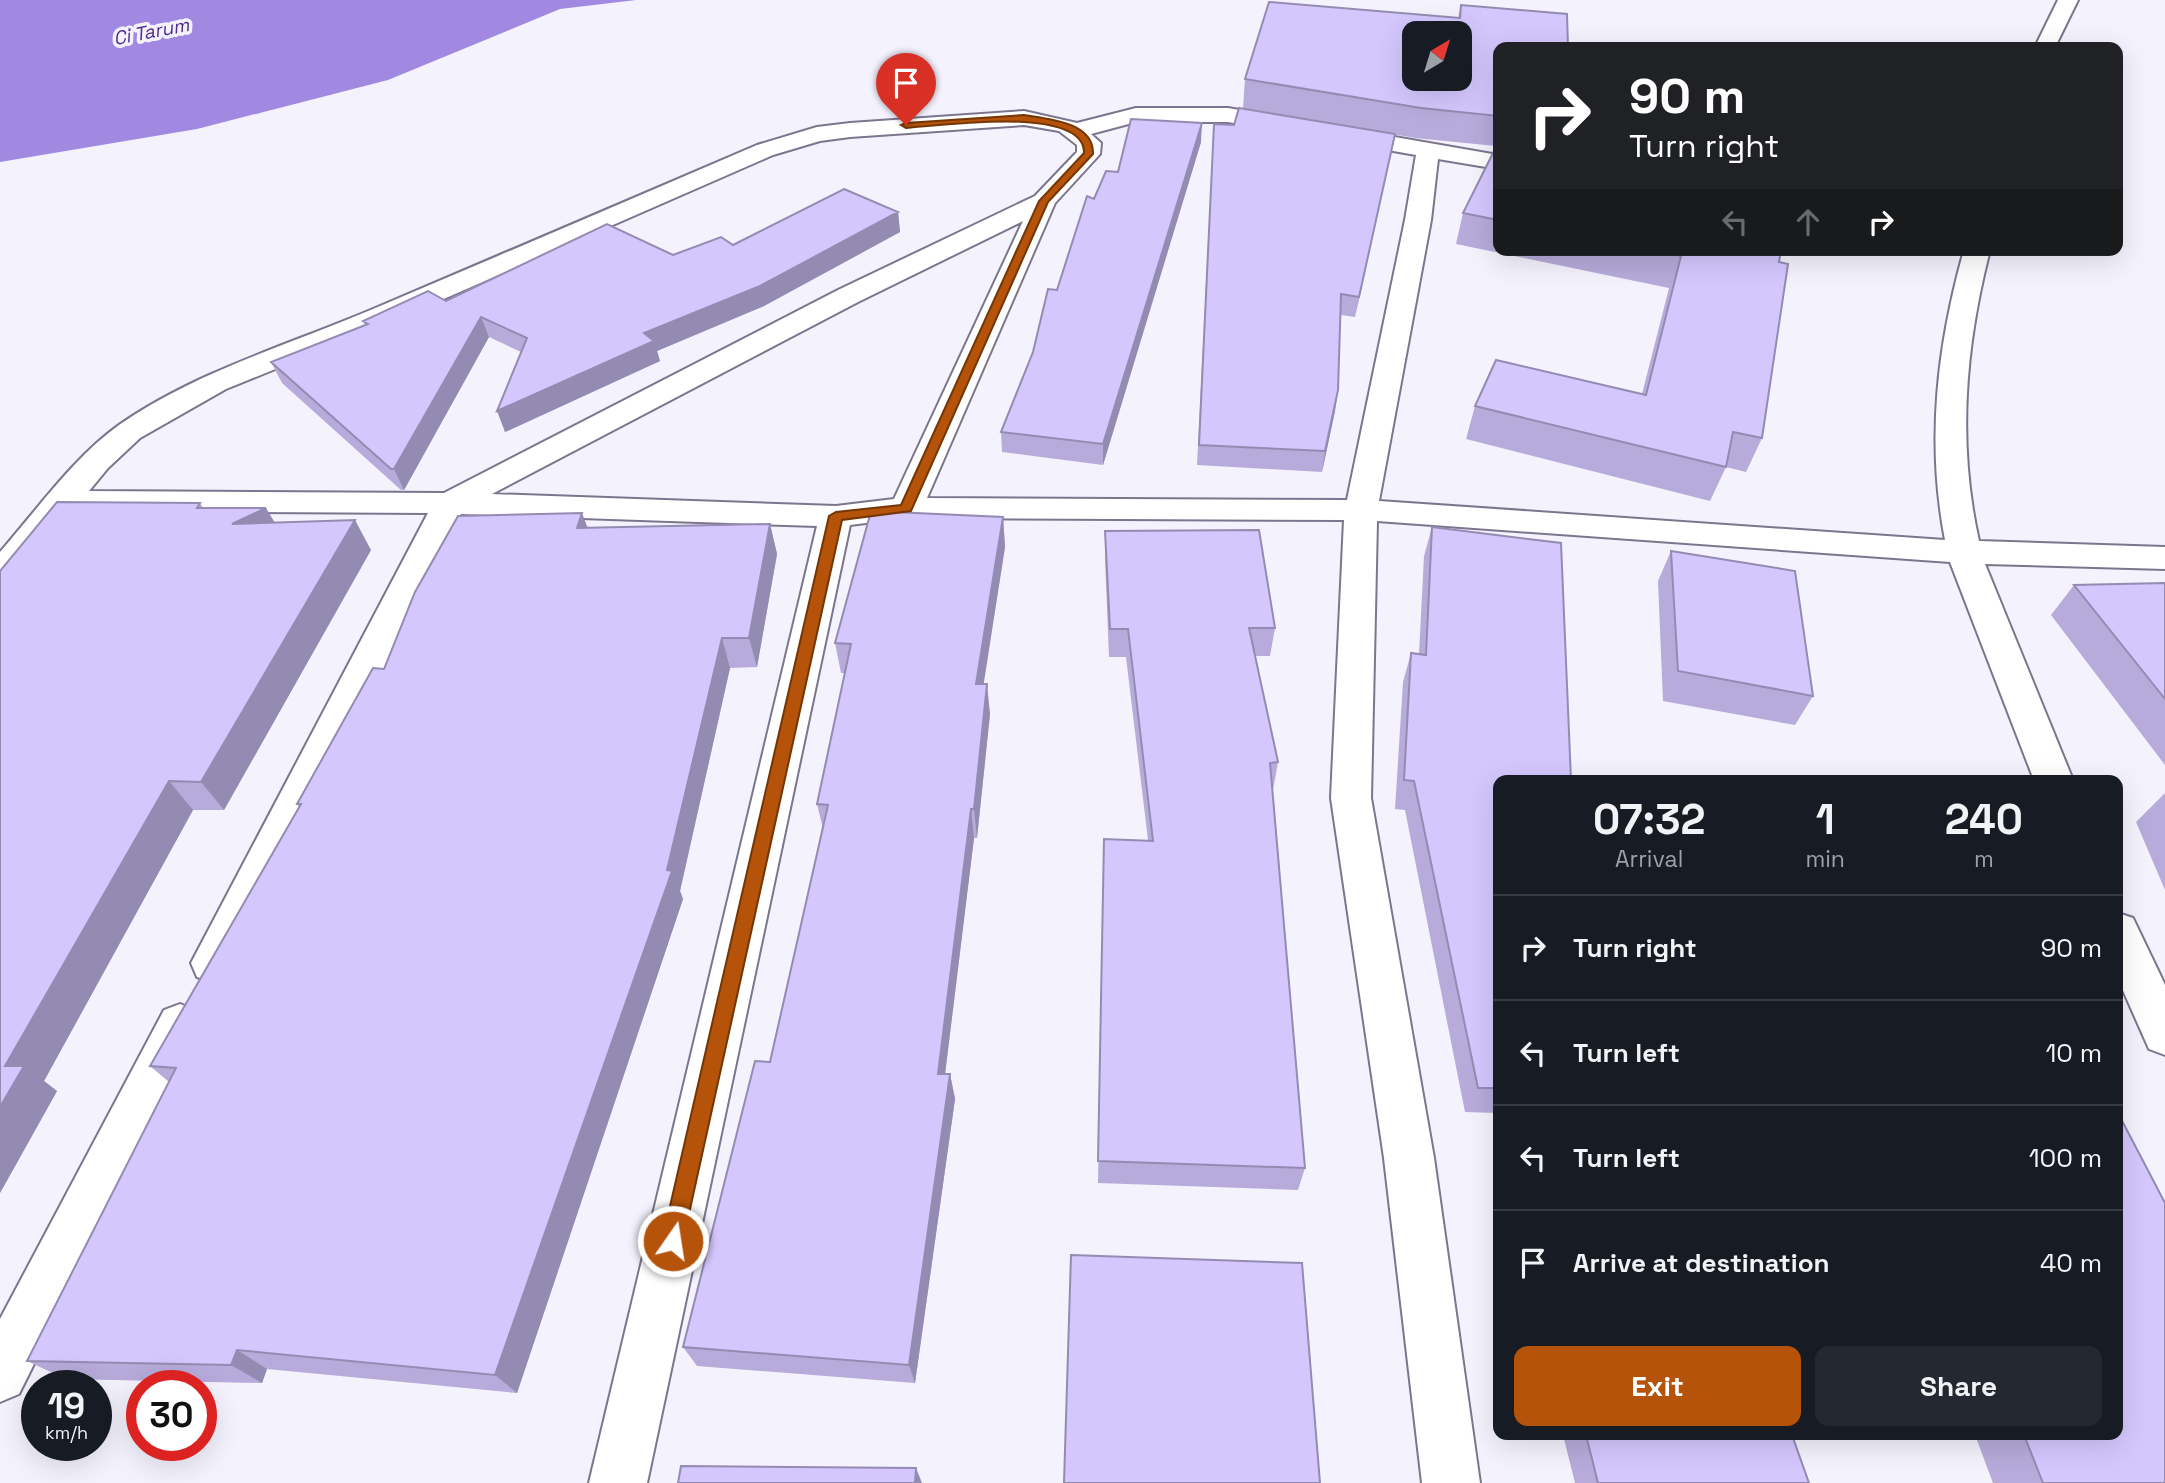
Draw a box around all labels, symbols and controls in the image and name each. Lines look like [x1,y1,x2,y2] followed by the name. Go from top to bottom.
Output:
[111,12,192,51] water label: Ci Tarum
[1402,21,1472,91] north arrow
[1402,21,1472,91] map controls
[876,53,936,125] pin
[887,64,925,102] icon: arrive
[1629,65,1745,127] text: 90 m
[1514,70,1605,161] icon: right
[1629,126,1779,166] text: Turn right
[1716,203,1754,241] icon: left
[1789,203,1827,241] icon: ahead
[1862,203,1900,241] icon: right
[1593,793,1706,846] text: 07:32
[1816,793,1835,846] text: 1
[1945,793,2023,846] text: 240
[1615,844,1683,874] text: Arrival
[1805,844,1845,874] text: min
[1974,844,1994,874] text: m
[1514,929,1552,967] icon: right
[1573,931,1697,965] text: Turn right
[2040,931,2102,965] text: 90 m
[1514,1034,1552,1072] icon: left
[1573,1036,1680,1070] text: Turn left
[2045,1036,2102,1070] text: 10 m
[1514,1139,1552,1177] icon: left
[1573,1141,1680,1175] text: Turn left
[2029,1141,2102,1175] text: 100 m
[636,1204,710,1278] position arrow
[1514,1244,1552,1282] icon: arrive
[1573,1246,1830,1280] text: Arrive at destination
[2040,1246,2102,1280] text: 40 m
[1514,1346,1801,1426] button: Exit
[1815,1346,2102,1426] button: Share
[126,1370,217,1461] speed limit sign: 30
[48,1384,85,1428] text: 19
[45,1421,88,1444] text: km/h

